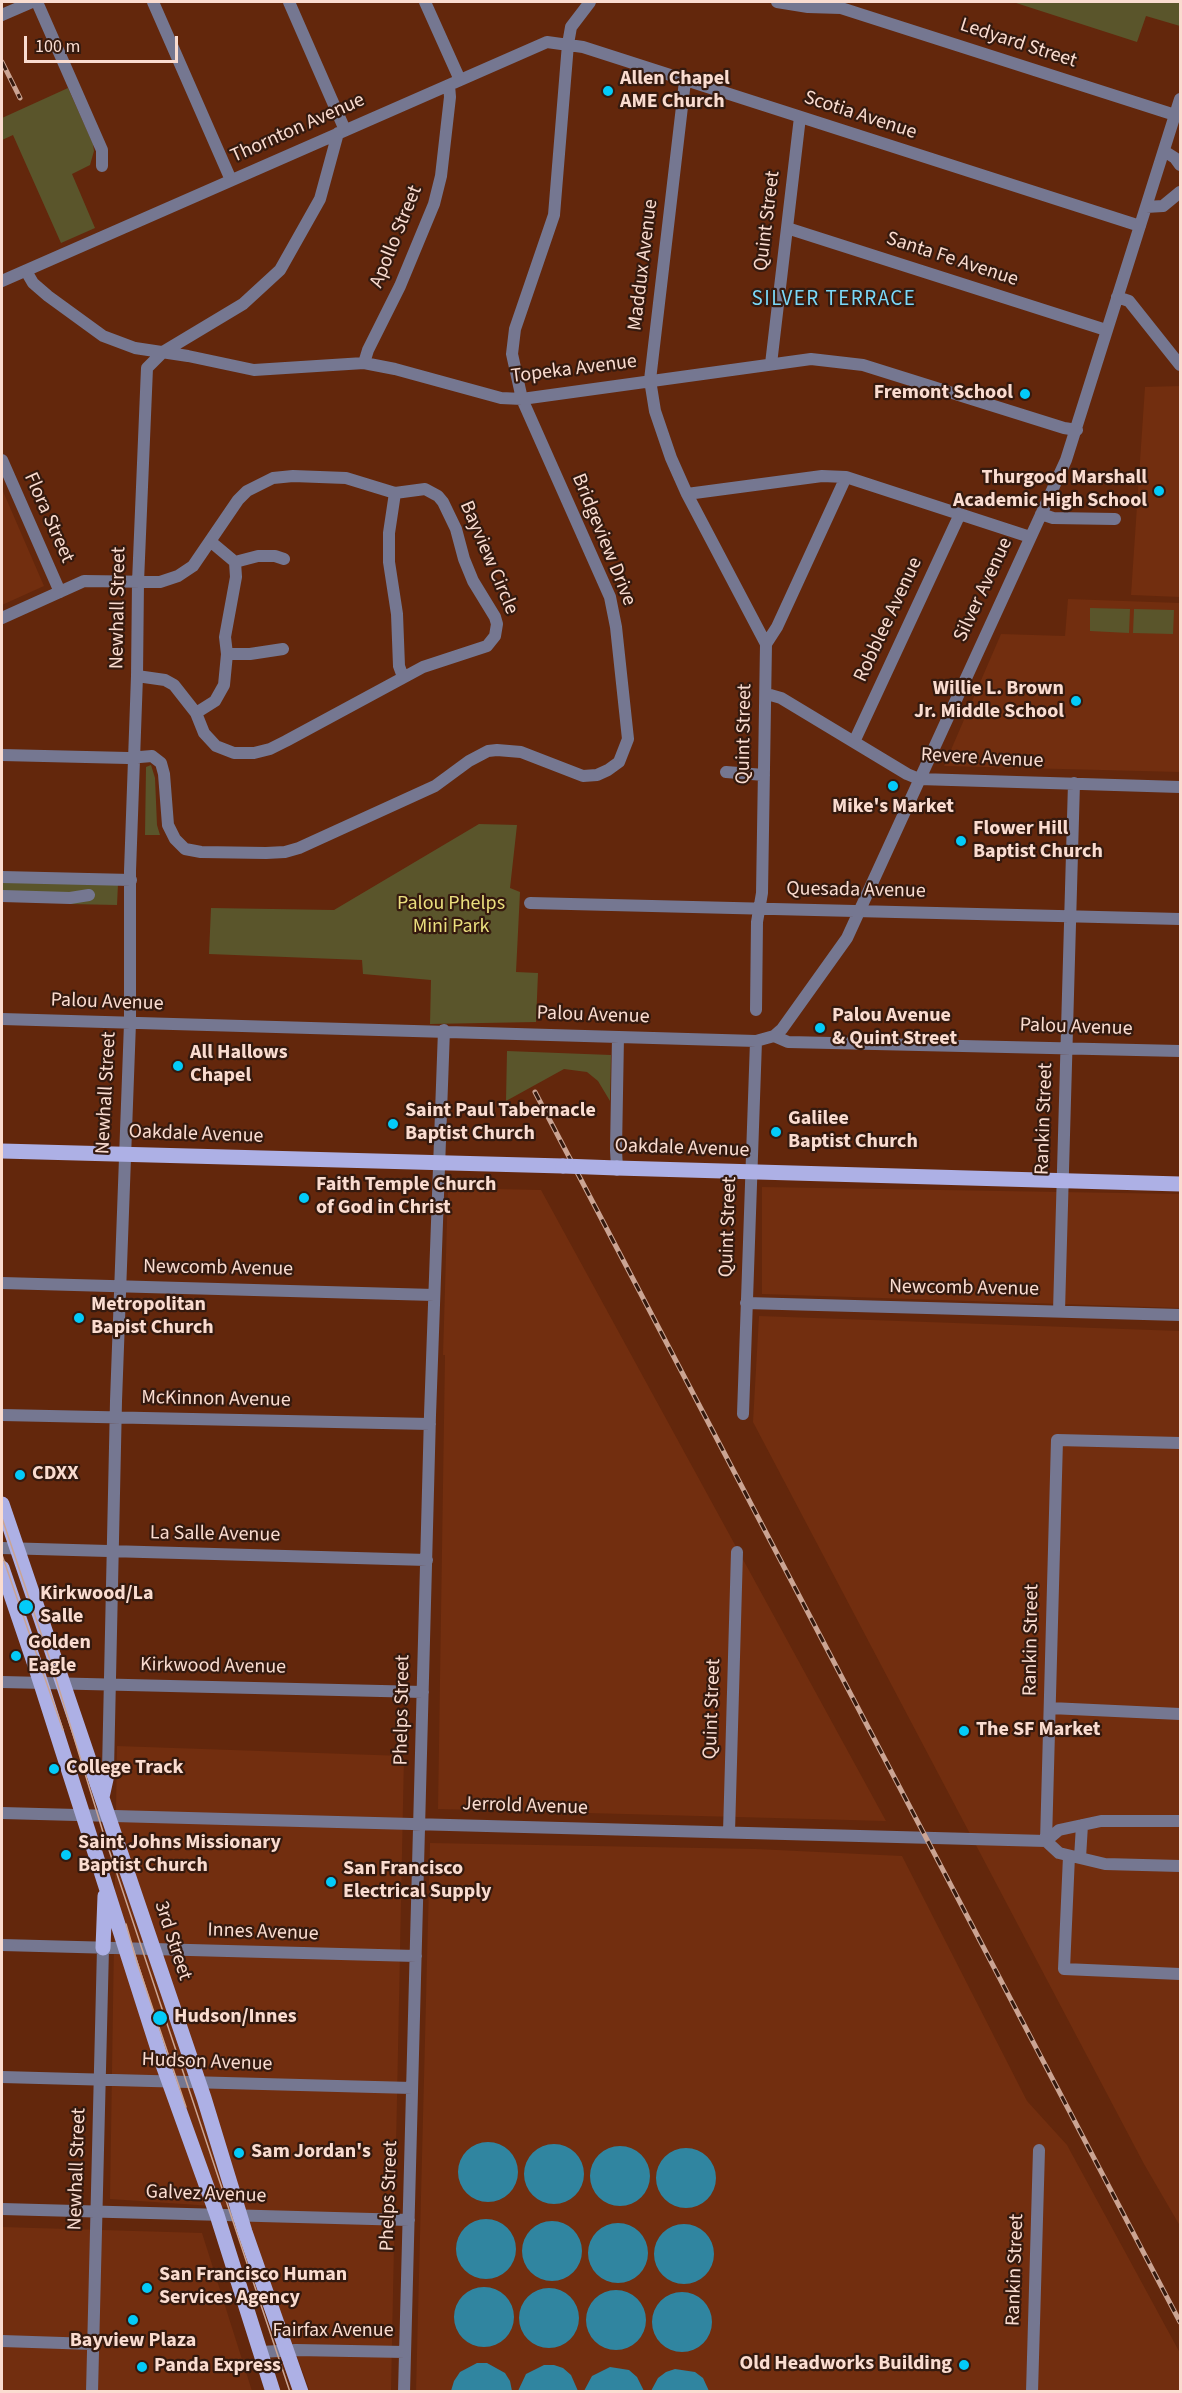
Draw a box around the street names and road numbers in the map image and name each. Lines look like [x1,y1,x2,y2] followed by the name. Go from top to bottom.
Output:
[957,14,1079,74] street label: Ledyard Street
[801,86,919,146] street label: Scotia Avenue
[227,89,369,169] street label: Thornton Avenue
[750,169,786,273] street label: Quint Street
[366,182,428,292] street label: Apollo Street
[624,198,664,332] street label: Maddux Avenue
[883,227,1021,293] street label: Santa Fe Avenue
[510,350,638,390] street label: Topeka Avenue
[17,469,79,567] street label: Flora Street
[566,470,640,610] street label: Bridgeview Drive
[453,498,523,618] street label: Bayview Circle
[949,534,1019,646] street label: Silver Avenue
[106,546,132,670] street label: Newhall Street
[850,554,928,686] street label: Robblee Avenue
[732,683,758,785] street label: Quint Street
[920,744,1044,774] street label: Revere Avenue
[786,878,926,904] street label: Quesada Avenue
[50,989,164,1017] street label: Palou Avenue
[536,1002,650,1030] street label: Palou Avenue
[1019,1014,1133,1042] street label: Palou Avenue
[92,1031,122,1155] street label: Newhall Street
[1031,1063,1059,1175] street label: Rankin Street
[128,1121,264,1149] street label: Oakdale Avenue
[614,1135,750,1163] street label: Oakdale Avenue
[715,1176,743,1278] street label: Quint Street
[143,1256,293,1282] street label: Newcomb Avenue
[889,1276,1039,1302] street label: Newcomb Avenue
[141,1387,291,1413] street label: McKinnon Avenue
[150,1522,280,1548] street label: La Salle Avenue
[1019,1584,1045,1696] street label: Rankin Street
[140,1654,286,1680] street label: Kirkwood Avenue
[390,1654,416,1766] street label: Phelps Street
[699,1658,727,1760] street label: Quint Street
[462,1793,588,1821] street label: Jerrold Avenue
[148,1898,196,1984] street label: 3rd Street
[207,1919,319,1947] street label: Innes Avenue
[141,2049,273,2077] street label: Hudson Avenue
[64,2107,92,2231] street label: Newhall Street
[376,2140,404,2252] street label: Phelps Street
[145,2181,267,2209] street label: Galvez Avenue
[1002,2214,1030,2326] street label: Rankin Street
[272,2320,394,2344] street label: Fairfax Avenue

